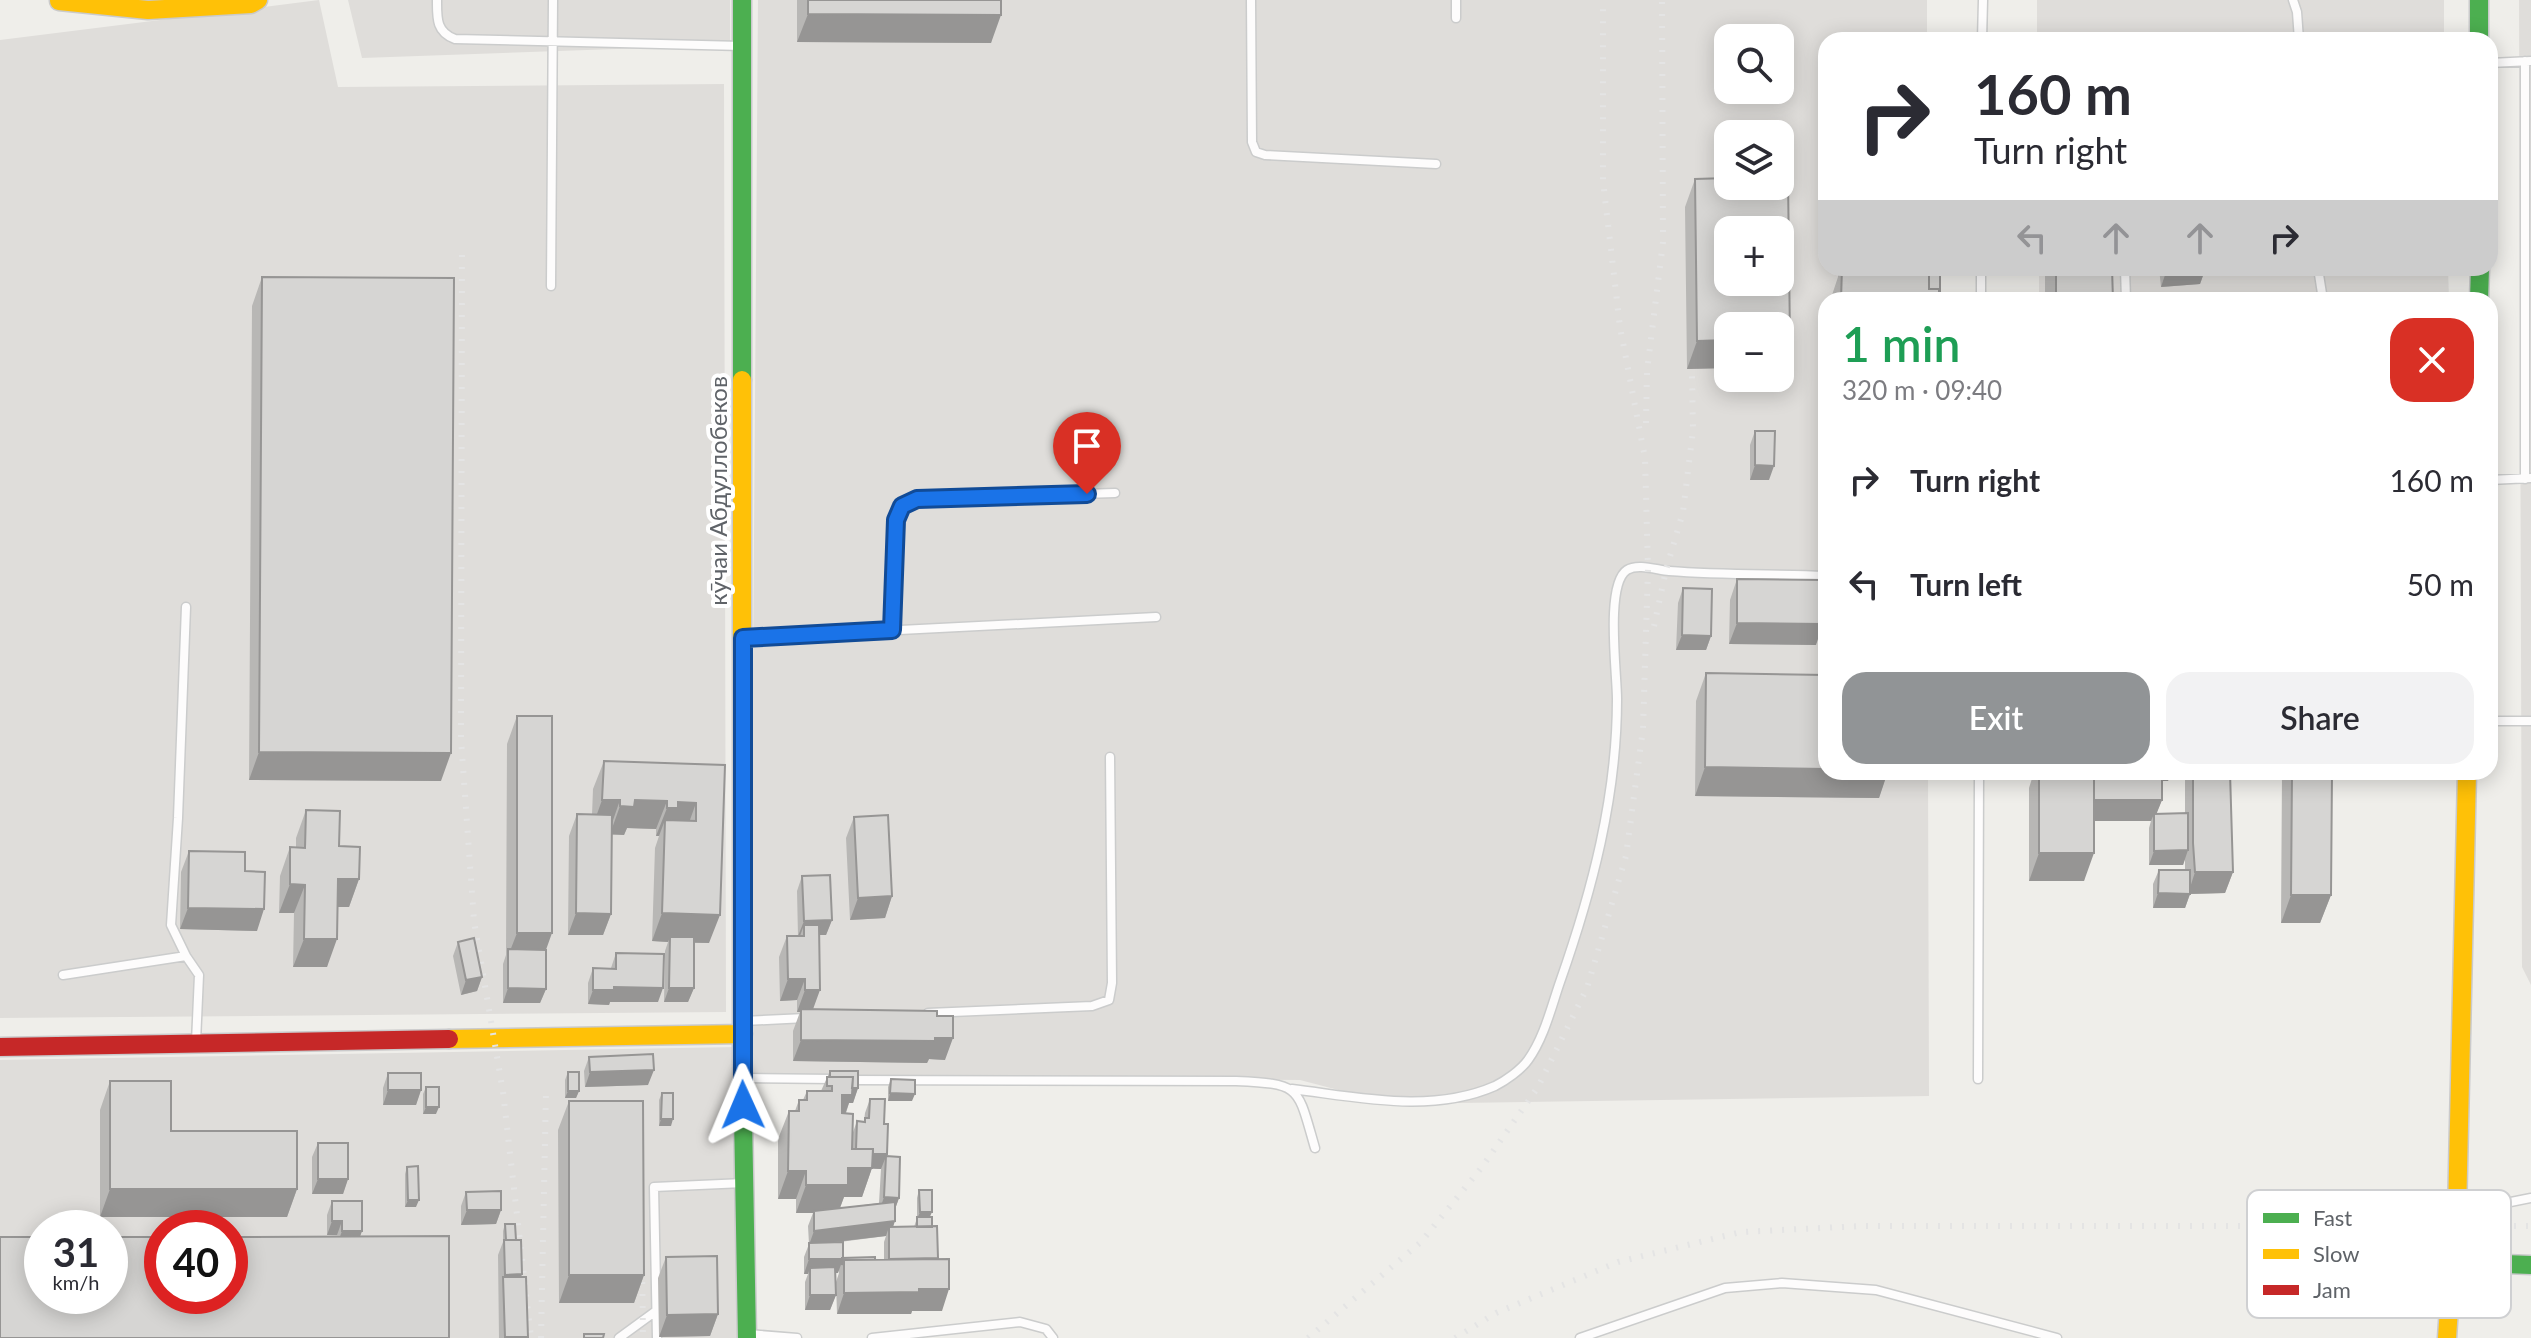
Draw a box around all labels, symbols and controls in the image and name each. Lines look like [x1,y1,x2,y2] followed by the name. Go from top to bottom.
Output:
[1714,24,1794,392] map controls
[1714,24,1794,104] button: search
[1974,60,2132,127] text: 160 m
[1842,64,1946,168] icon: right
[1714,120,1794,200] button: layers
[1974,128,2127,172] text: Turn right
[1714,216,1794,296] button: +
[2010,216,2054,260] icon: left
[2094,216,2138,260] icon: ahead
[2178,216,2222,260] icon: ahead
[2262,216,2306,260] icon: right
[1714,312,1794,392] button: −
[1842,315,1960,372] text: 1 min
[2390,318,2474,402] button: close
[1842,374,2002,406] text: 320 m · 09:40
[703,376,732,606] street label: кӯчаи Абдуллобеков
[1053,412,1121,494] pin
[1065,424,1109,468] icon: arrive
[1842,458,1886,502] icon: right
[1910,462,2040,498] text: Turn right
[2389,462,2474,498] text: 160 m
[1842,562,1886,606] icon: left
[1910,566,2022,602] text: Turn left
[2407,566,2474,602] text: 50 m
[1842,672,2150,764] button: Exit
[2166,672,2474,764] button: Share
[701,1063,785,1147] position arrow
[2247,1190,2511,1318] legend
[2313,1204,2352,1231] text: Fast
[144,1210,248,1314] speed limit sign: 40
[53,1228,99,1276] text: 31
[2313,1240,2360,1267] text: Slow
[53,1270,99,1294] text: km/h
[2313,1276,2351,1303] text: Jam

